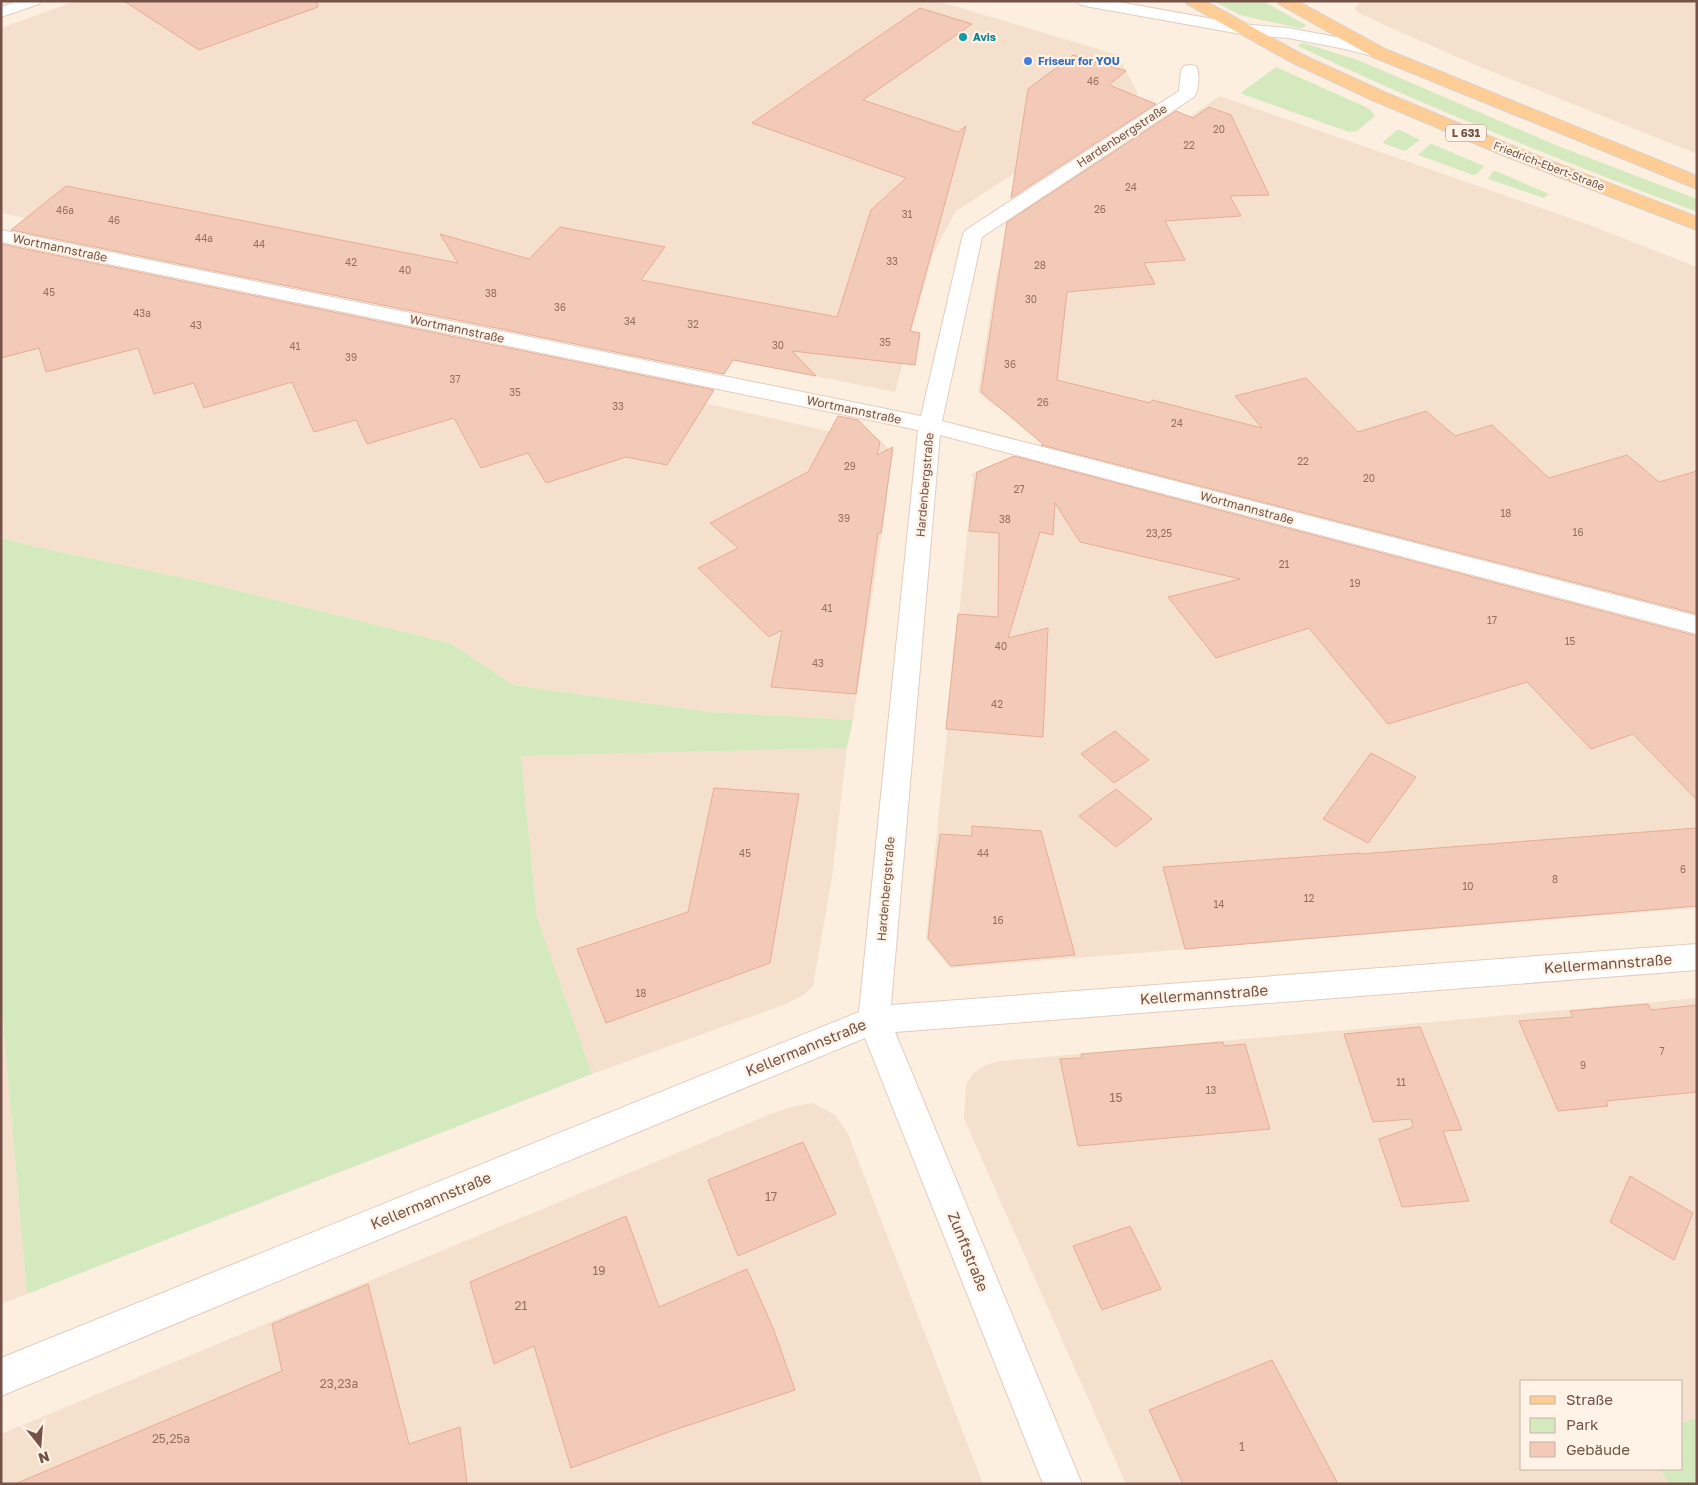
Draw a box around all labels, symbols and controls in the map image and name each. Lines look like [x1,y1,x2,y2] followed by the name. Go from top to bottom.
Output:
[973,30,996,43] place label: Avis
[957,31,969,43] marker: Avis
[1038,54,1120,67] place label: Friseur for YOU
[1022,55,1034,67] marker: Friseur for YOU
[1087,75,1099,87] house number: 46
[1074,101,1170,170] street label: Hardenbergstraße
[1213,123,1225,135] house number: 20
[1446,125,1486,142] road number: L 631
[1492,138,1607,193] street label: Friedrich-Ebert-Straße
[1183,139,1195,151] house number: 22
[1125,181,1137,193] house number: 24
[1094,203,1106,215] house number: 26
[56,204,74,216] house number: 46a
[902,208,912,220] house number: 31
[108,214,120,226] house number: 46
[11,230,109,265] street label: Wortmannstraße
[195,232,213,244] house number: 44a
[253,238,265,250] house number: 44
[886,255,898,267] house number: 33
[345,256,357,268] house number: 42
[1034,259,1046,271] house number: 28
[399,264,411,276] house number: 40
[43,286,55,298] house number: 45
[485,287,497,299] house number: 38
[1025,293,1037,305] house number: 30
[554,301,566,313] house number: 36
[133,307,151,319] house number: 43a
[408,311,506,346] street label: Wortmannstraße
[624,315,636,327] house number: 34
[687,318,699,330] house number: 32
[190,319,202,331] house number: 43
[879,336,891,348] house number: 35
[772,339,784,351] house number: 30
[290,340,301,352] house number: 41
[345,351,357,363] house number: 39
[1004,358,1016,370] house number: 36
[449,373,461,385] house number: 37
[509,386,521,398] house number: 35
[805,392,903,427] street label: Wortmannstraße
[1037,396,1049,408] house number: 26
[612,400,624,412] house number: 33
[1171,417,1183,429] house number: 24
[912,432,937,538] street label: Hardenbergstraße
[1297,455,1309,467] house number: 22
[844,460,856,472] house number: 29
[1363,472,1375,484] house number: 20
[1013,483,1025,495] house number: 27
[1199,488,1296,527] street label: Wortmannstraße
[1501,507,1511,519] house number: 18
[838,512,850,524] house number: 39
[999,513,1011,525] house number: 38
[1573,526,1583,538] house number: 16
[1146,527,1172,539] house number: 23,25
[1279,558,1289,570] house number: 21
[1350,577,1360,589] house number: 19
[822,602,833,614] house number: 41
[1487,614,1497,626] house number: 17
[1565,635,1576,647] house number: 15
[995,640,1007,652] house number: 40
[812,657,824,669] house number: 43
[991,698,1003,710] house number: 42
[873,836,898,942] street label: Hardenbergstraße
[739,847,751,859] house number: 45
[977,847,989,859] house number: 44
[1680,863,1686,875] house number: 6
[1552,873,1558,885] house number: 8
[1462,880,1474,892] house number: 10
[1304,892,1315,904] house number: 12
[1214,898,1224,910] house number: 14
[993,914,1003,926] house number: 16
[1543,950,1673,976] street label: Kellermannstraße
[1139,981,1269,1007] street label: Kellermannstraße
[636,987,646,999] house number: 18
[743,1015,869,1079] street label: Kellermannstraße
[1659,1045,1665,1057] house number: 7
[1580,1059,1586,1071] house number: 9
[1396,1076,1406,1088] house number: 11
[1206,1084,1216,1096] house number: 13
[1110,1090,1122,1105] house number: 15
[368,1168,494,1232] street label: Kellermannstraße
[765,1189,777,1204] house number: 17
[945,1209,993,1294] street label: Zunftstraße
[592,1263,606,1278] house number: 19
[515,1298,528,1313] house number: 21
[320,1376,358,1391] house number: 23,23a
[1520,1380,1683,1470] legend
[1566,1390,1613,1408] text: Straße
[1566,1415,1599,1433] text: Park
[15,1420,65,1470] north arrow
[152,1431,190,1446] house number: 25,25a
[1239,1439,1245,1454] house number: 1
[1566,1440,1630,1458] text: Gebäude
[36,1448,52,1468] text: N

